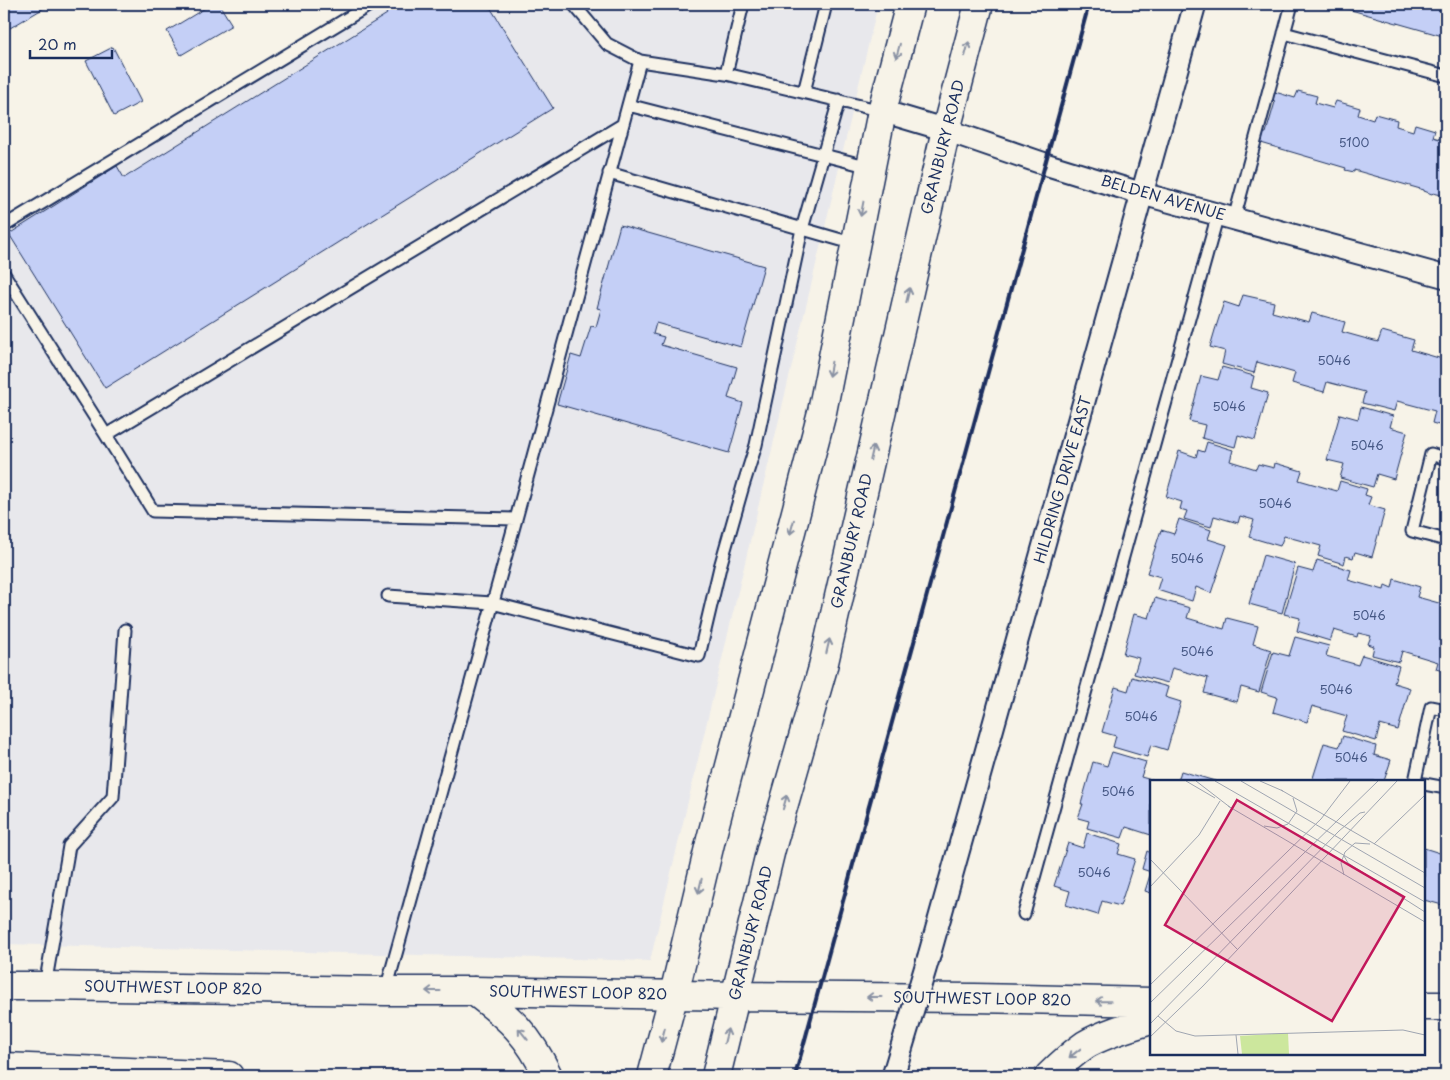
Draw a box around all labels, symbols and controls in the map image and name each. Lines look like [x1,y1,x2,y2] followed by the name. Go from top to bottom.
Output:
[30,28,112,60] scale bar
[38,32,77,55] text: 20 m
[892,42,902,58] one-way arrow
[963,42,973,58] one-way arrow
[914,77,969,216] street label: GRANBURY ROAD
[1339,133,1369,151] house number: 5100
[1098,168,1229,225] street label: BELDEN AVENUE
[857,201,866,217] one-way arrow
[904,287,913,303] one-way arrow
[1317,351,1351,369] house number: 5046
[825,360,834,376] one-way arrow
[1027,393,1097,566] street label: HILDRING DRIVE EAST
[1212,397,1246,415] house number: 5046
[1350,436,1384,454] house number: 5046
[868,446,877,462] one-way arrow
[824,471,877,611] street label: GRANBURY ROAD
[1258,494,1292,512] house number: 5046
[787,518,796,534] one-way arrow
[1170,549,1204,567] house number: 5046
[1352,606,1386,624] house number: 5046
[824,638,833,654] one-way arrow
[1180,642,1214,660] house number: 5046
[1319,680,1353,698] house number: 5046
[1124,707,1158,725] house number: 5046
[1334,748,1368,766] house number: 5046
[1150,780,1425,1055] inset map
[1101,782,1135,800] house number: 5046
[780,795,790,811] one-way arrow
[722,863,777,1002] street label: GRANBURY ROAD
[1077,863,1111,881] house number: 5046
[695,878,704,894] one-way arrow
[84,973,262,1000] street label: SOUTHWEST LOOP 820
[489,978,667,1005] street label: SOUTHWEST LOOP 820
[893,984,1071,1011] street label: SOUTHWEST LOOP 820
[425,986,441,996] one-way arrow
[866,992,882,1002] one-way arrow
[1095,996,1111,1005] one-way arrow
[658,1027,667,1043] one-way arrow
[518,1028,529,1041] one-way arrow
[722,1029,731,1045] one-way arrow
[1068,1048,1082,1058] one-way arrow

